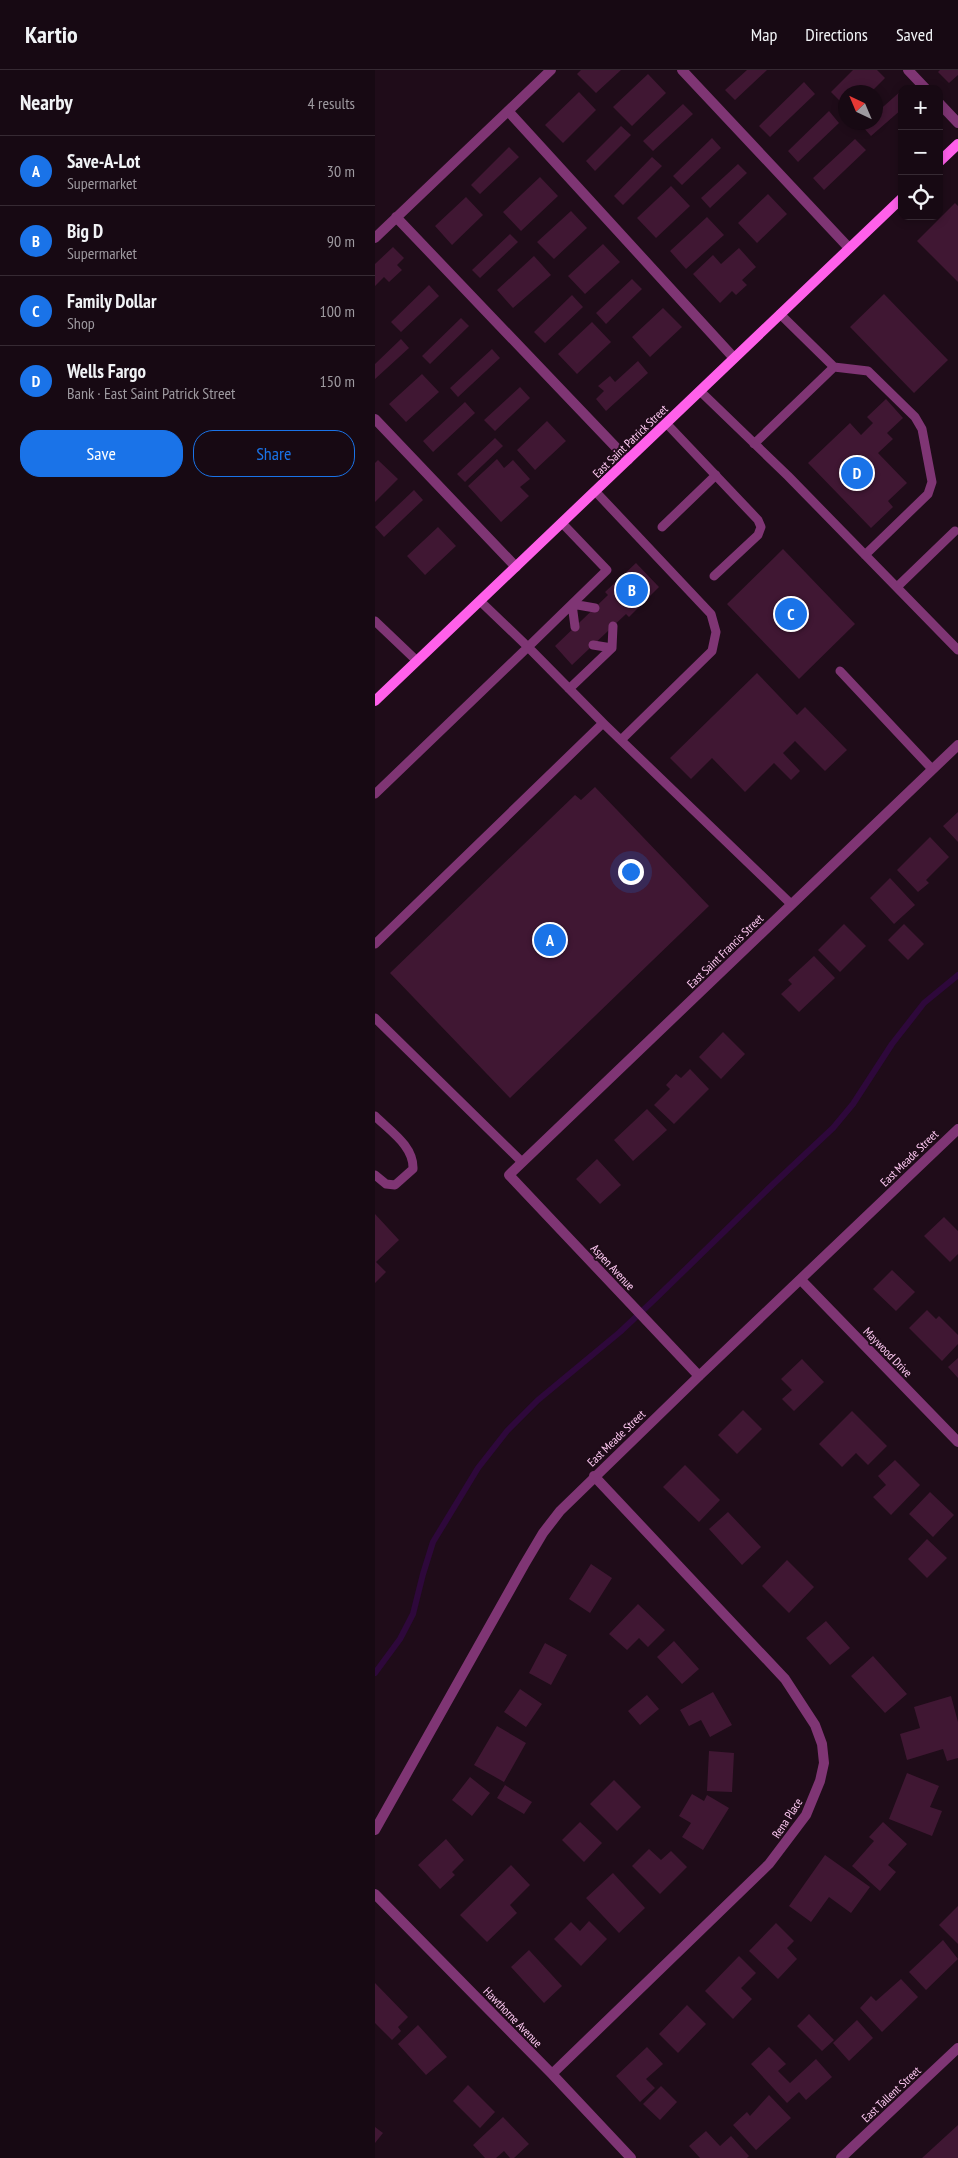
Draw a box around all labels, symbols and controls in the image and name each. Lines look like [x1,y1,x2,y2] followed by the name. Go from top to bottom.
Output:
[25,19,78,50] text: Kartio
[751,23,777,46] text: Map
[805,23,868,46] text: Directions
[896,23,933,46] text: Saved
[838,85,883,130] north arrow
[898,85,943,220] map controls
[898,85,943,130] button: +
[20,89,73,116] text: Nearby
[308,93,355,113] text: 4 results
[898,130,943,175] button: −
[67,149,140,173] text: Save-A-Lot
[32,161,40,181] text: A
[327,161,355,181] text: 30 m
[67,173,137,193] text: Supermarket
[898,175,943,220] button: locate
[67,219,103,243] text: Big D
[32,231,40,251] text: B
[327,231,355,251] text: 90 m
[67,243,137,263] text: Supermarket
[67,289,157,313] text: Family Dollar
[32,301,40,321] text: C
[320,301,355,321] text: 100 m
[67,313,95,333] text: Shop
[67,359,146,383] text: Wells Fargo
[32,371,40,391] text: D
[320,371,355,391] text: 150 m
[67,383,235,403] text: Bank · East Saint Patrick Street
[589,401,671,481] street label: East Saint Patrick Street
[20,430,183,477] button: Save
[193,430,355,477] button: Share
[841,454,873,492] pin: D
[616,571,648,609] pin: B
[775,595,807,633] pin: C
[618,859,644,885] your location
[684,910,767,991] street label: East Saint Francis Street
[534,921,566,959] pin: A
[877,1126,942,1189] street label: East Meade Street
[588,1241,638,1293] street label: Aspen Avenue
[860,1324,916,1380] street label: Maywood Drive
[584,1406,649,1469] street label: East Meade Street
[768,1795,806,1841] street label: Rena Place
[480,1984,546,2050] street label: Hawthorne Avenue
[858,2062,924,2125] street label: East Tallent Street

